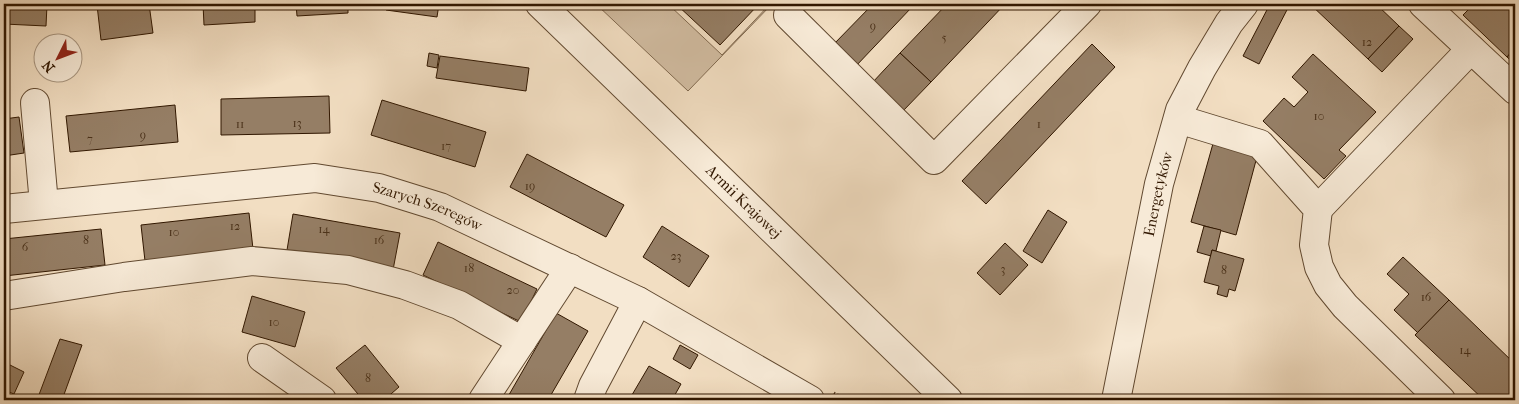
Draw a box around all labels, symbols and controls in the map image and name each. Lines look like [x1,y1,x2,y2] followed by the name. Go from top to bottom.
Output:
[870,19,876,33] house number: 9
[941,31,947,45] house number: 5
[32,32,82,82] north arrow
[1362,35,1372,49] house number: 12
[39,56,59,76] text: N
[1314,109,1324,123] house number: 10
[292,116,302,130] house number: 13
[236,117,244,131] house number: 11
[1037,117,1041,131] house number: 1
[140,128,146,142] house number: 9
[87,132,93,146] house number: 7
[441,139,451,153] house number: 17
[1140,149,1177,238] street label: Energetyków
[702,160,785,242] street label: Armii Krajowej
[372,178,486,235] street label: Szarych Szeregów
[525,179,535,193] house number: 19
[230,219,240,233] house number: 12
[318,222,331,236] house number: 14
[169,225,179,239] house number: 10
[83,233,89,247] house number: 8
[374,233,385,247] house number: 16
[22,240,29,254] house number: 6
[670,249,682,263] house number: 23
[464,261,474,275] house number: 18
[1001,262,1006,276] house number: 3
[1221,263,1227,277] house number: 8
[507,283,519,297] house number: 20
[1421,290,1432,304] house number: 16
[269,315,279,329] house number: 10
[1459,343,1472,357] house number: 14
[365,371,371,385] house number: 8

